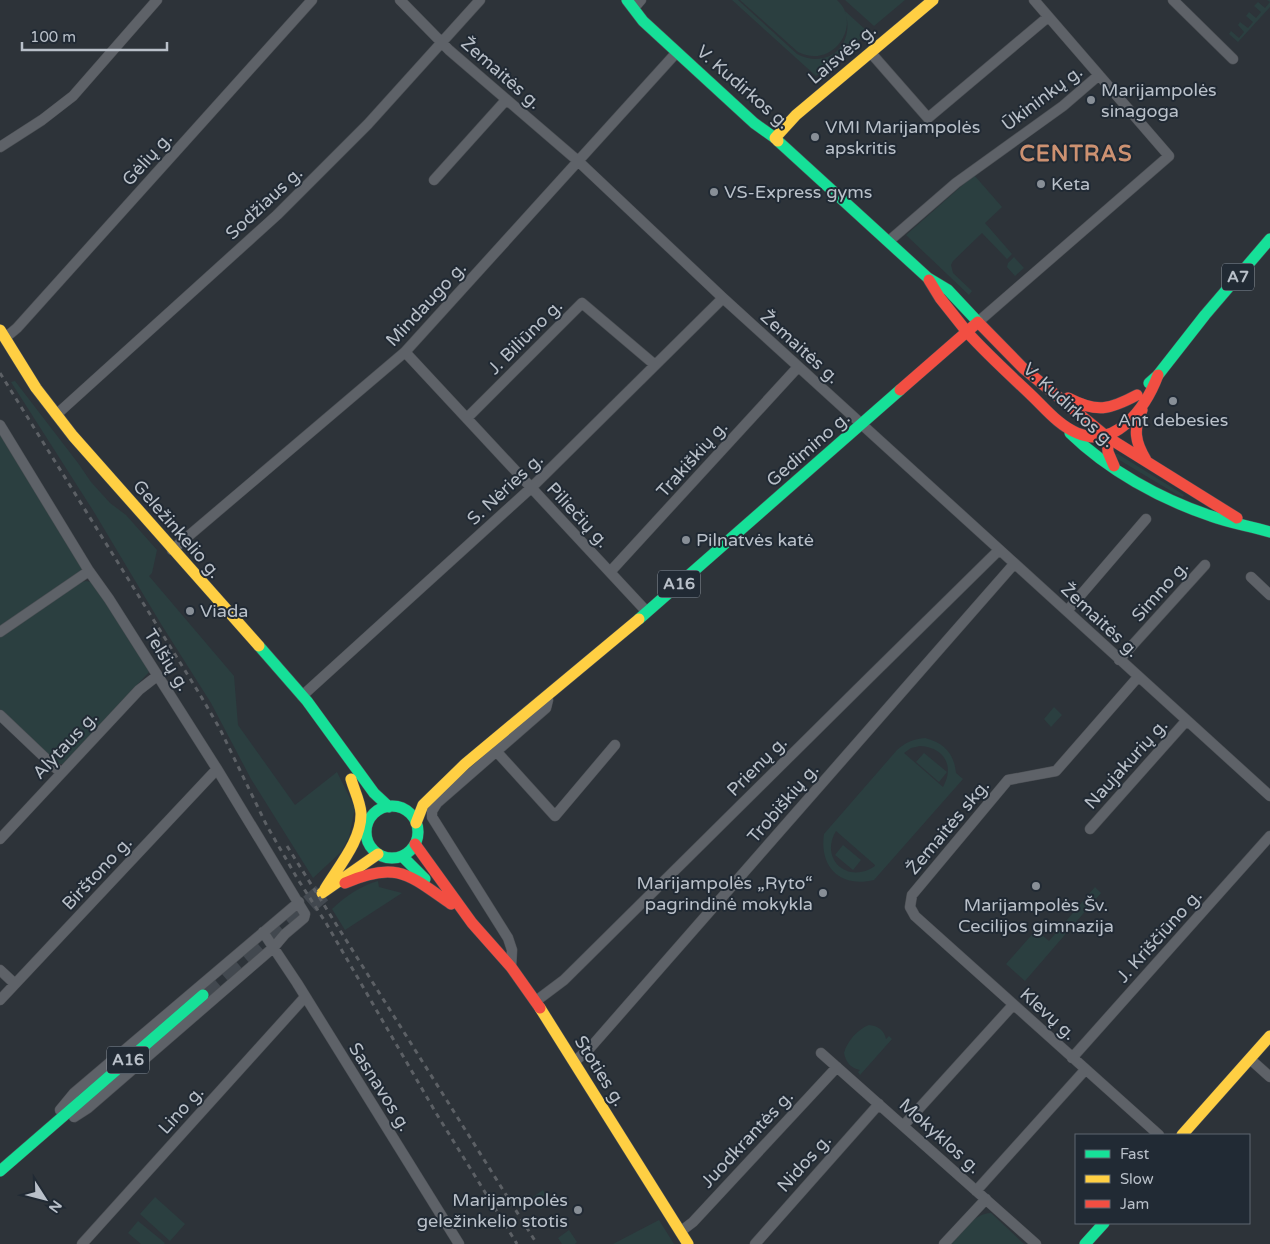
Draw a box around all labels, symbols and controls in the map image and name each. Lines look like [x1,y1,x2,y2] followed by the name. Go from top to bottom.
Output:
[803,19,881,89] street label: Laisvės g.
[22,20,168,52] scale bar
[30,28,76,46] text: 100 m
[456,32,546,114] street label: Žemaitės g.
[692,41,794,133] street label: V. Kudirkos g.
[997,60,1087,136] street label: Ūkininkų g.
[1101,79,1217,122] place label: Marijampolės sinagoga
[1085,94,1097,106] marker: Marijampolės sinagoga
[825,116,980,159] place label: VMI Marijampolės apskritis
[117,128,177,190] street label: Gėlių g.
[809,131,821,143] marker: VMI Marijampolės apskritis
[1019,141,1133,167] district label: CENTRAS
[221,162,307,244] street label: Sodžiaus g.
[1051,173,1090,195] place label: Keta
[1035,178,1047,190] marker: Keta
[724,181,872,203] place label: VS-Express gyms
[708,186,720,198] marker: VS-Express gyms
[381,257,471,351] street label: Mindaugo g.
[1222,264,1254,290] road number: A7
[483,295,567,379] street label: J. Biliūno g.
[756,306,844,388] street label: Žemaitės g.
[1018,358,1120,452] street label: V. Kudirkos g.
[1167,395,1179,407] marker: Ant debesies
[762,407,854,491] street label: Gedimino g.
[1118,409,1228,431] place label: Ant debesies
[652,416,732,502] street label: Trakiškių g.
[462,448,548,530] street label: S. Nėries g.
[128,475,226,583] street label: Geležinkelio g.
[542,478,614,552] street label: Piliečių g.
[696,529,814,551] place label: Pilnatvės katė
[680,534,692,546] marker: Pilnatvės katė
[1127,556,1193,626] street label: Simno g.
[658,570,700,598] road number: A16
[1056,578,1144,662] street label: Žemaitės g.
[200,600,248,622] place label: Viada
[184,605,196,617] marker: Viada
[139,625,195,695] street label: Telšių g.
[28,706,102,784] street label: Alytaus g.
[1080,714,1172,814] street label: Naujakurių g.
[722,731,792,801] street label: Prienų g.
[743,759,823,847] street label: Trobiškių g.
[902,775,994,879] street label: Žemaitės skg.
[57,832,137,914] street label: Birštono g.
[637,872,813,915] place label: Marijampolės „Ryto“ pagrindinė mokykla
[1030,880,1042,892] marker: Marijampolės Šv. Cecilijos gimnazija
[1112,885,1206,987] street label: J. Kriščiūno g.
[817,887,829,899] marker: Marijampolės „Ryto“ pagrindinė mokykla
[958,894,1114,937] place label: Marijampolės Šv. Cecilijos gimnazija
[1015,983,1081,1045] street label: Klevų g.
[570,1032,630,1110] street label: Stoties g.
[344,1039,416,1135] street label: Sasnavos g.
[107,1046,149,1074] road number: A16
[154,1081,208,1139] street label: Lino g.
[696,1086,798,1192] street label: Juodkrantės g.
[895,1094,985,1178] street label: Mokyklos g.
[772,1129,836,1197] street label: Nidos g.
[1075,1134,1250,1224] legend
[1120,1145,1150,1163] text: Fast
[1120,1170,1154,1188] text: Slow
[20,1174,70,1224] north arrow
[417,1189,568,1232] place label: Marijampolės geležinkelio stotis
[1120,1195,1149,1213] text: Jam
[45,1197,65,1216] text: N
[572,1204,584,1216] marker: Marijampolės geležinkelio stotis

